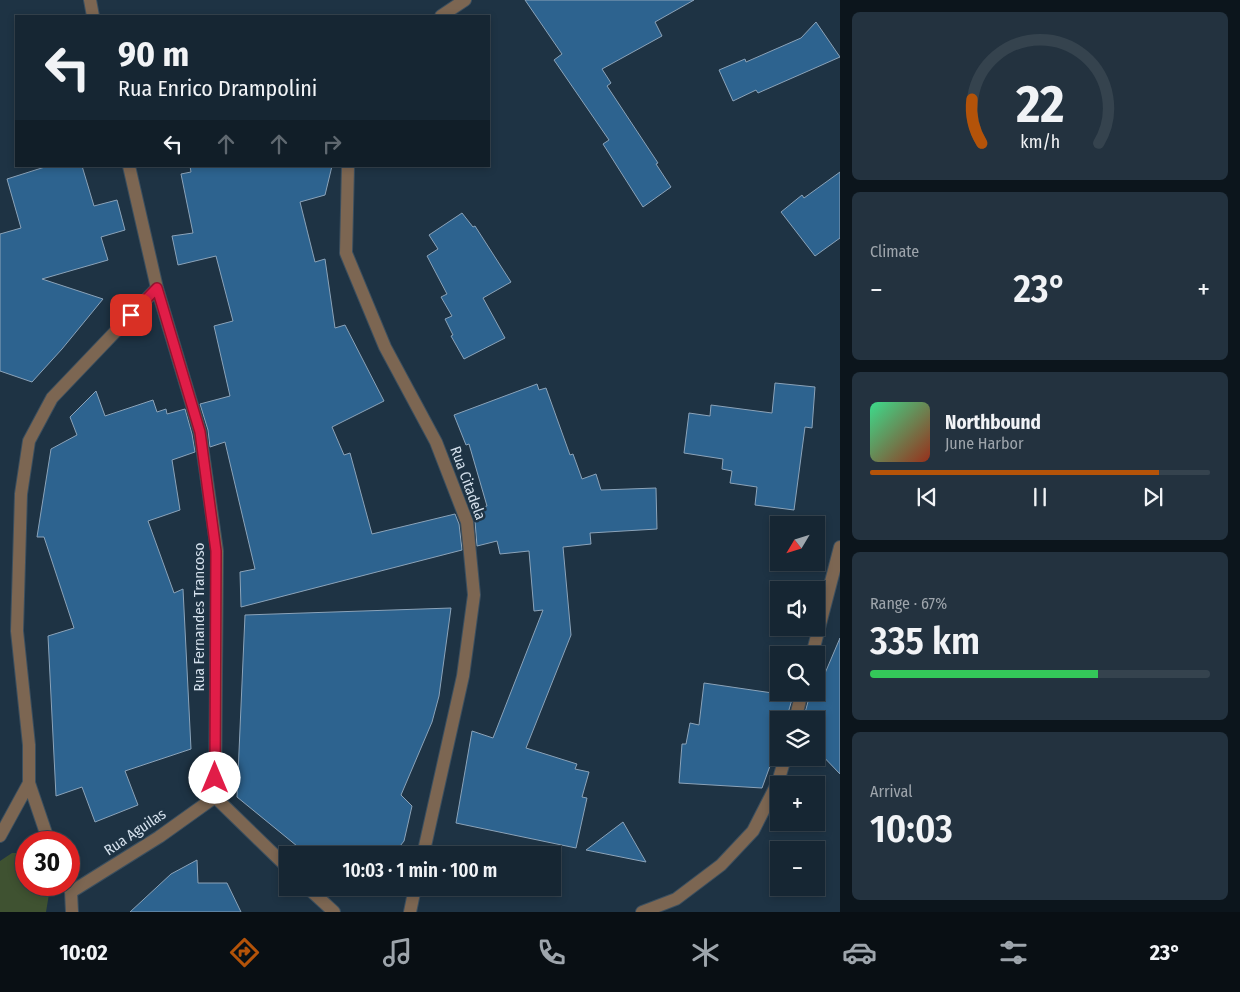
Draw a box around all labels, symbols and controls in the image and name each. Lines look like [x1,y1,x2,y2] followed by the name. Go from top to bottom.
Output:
[118,33,189,75] text: 90 m
[35,35,100,100] icon: left
[1015,73,1064,136] text: 22
[118,75,317,102] text: Rua Enrico Drampolini
[159,130,187,158] icon: left
[212,130,240,158] icon: ahead
[265,130,293,158] icon: ahead
[318,130,346,158] icon: right
[1020,131,1060,153] text: km/h
[870,242,919,261] text: Climate
[1013,266,1066,312] text: 23°
[870,273,883,306] text: −
[1197,273,1210,306] text: +
[110,294,152,336] pin
[117,301,145,329] icon: arrive
[945,411,1041,434] text: Northbound
[945,434,1023,453] text: June Harbor
[446,444,490,522] street label: Rua Citadela
[913,483,941,511] icon: previous
[1026,483,1054,511] icon: pause
[1139,483,1167,511] icon: next
[770,516,825,571] north arrow
[770,516,825,896] map controls
[190,542,208,691] street label: Rua Fernandes Trancoso
[770,581,825,636] button: sound
[870,594,947,613] text: Range · 67%
[870,618,980,664] text: 335 km
[770,646,825,701] button: search
[770,711,825,766] button: layers
[188,751,240,803] position arrow
[770,776,825,831] button: +
[870,782,912,801] text: Arrival
[101,805,169,859] street label: Rua Aguilas
[870,806,953,852] text: 10:03
[15,831,80,896] speed limit sign: 30
[770,841,825,896] button: −
[343,859,497,882] text: 10:03 · 1 min · 100 m
[227,935,262,970] icon: directions
[380,935,415,970] icon: music
[534,935,569,970] icon: phone
[688,935,723,970] icon: climate
[842,935,877,970] icon: car
[996,935,1031,970] icon: filters
[59,939,108,966] text: 10:02
[1150,939,1181,966] text: 23°

